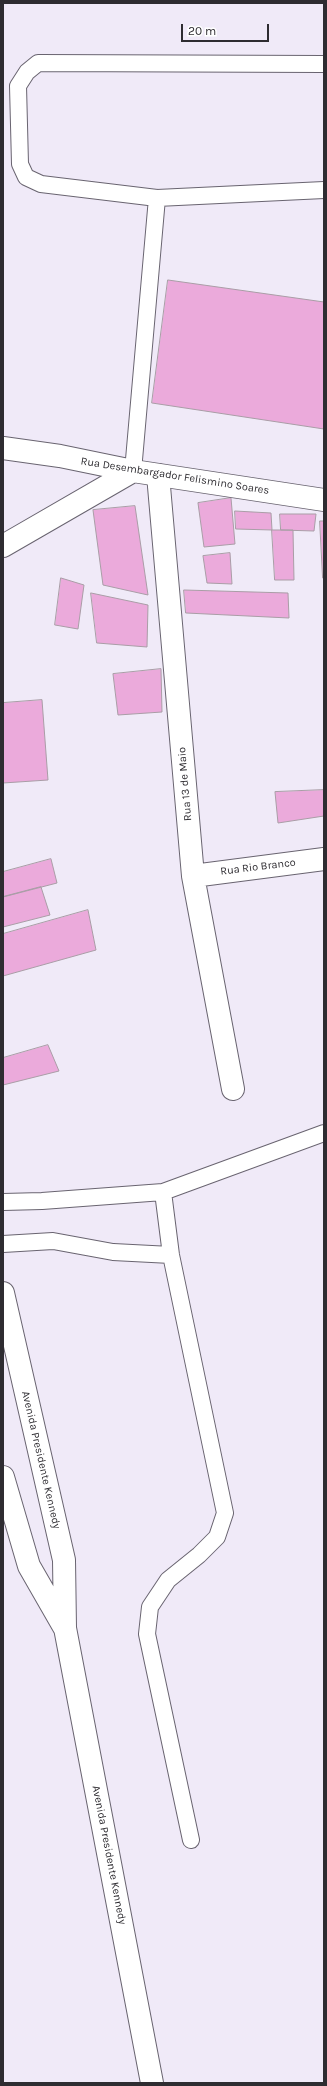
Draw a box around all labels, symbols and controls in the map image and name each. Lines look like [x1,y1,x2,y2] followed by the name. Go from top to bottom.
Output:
[183,16,271,42] scale bar
[188,24,216,38] text: 20 m
[80,455,270,497] street label: Rua Desembargador Felismino Soares
[175,746,195,822] street label: Rua 13 de Maio
[220,856,296,878] street label: Rua Rio Branco
[19,1390,63,1530] street label: Avenida Presidente Kennedy
[89,1784,129,1926] street label: Avenida Presidente Kennedy

